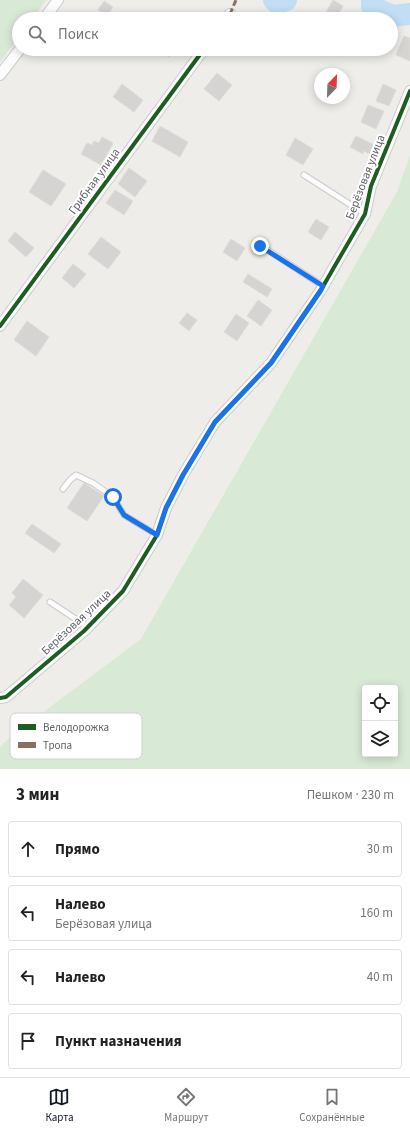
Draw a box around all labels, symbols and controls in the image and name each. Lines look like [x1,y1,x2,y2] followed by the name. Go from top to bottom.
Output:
[12,12,398,56] search box
[26,23,48,45] icon: search
[58,24,99,45] text: Поиск
[314,68,350,104] north arrow
[341,132,389,222] street label: Берёзовая улица
[65,145,124,218] street label: Грибная улица
[251,237,269,255] route end
[104,488,122,506] route start
[38,586,115,659] street label: Берёзовая улица
[362,685,398,757] map controls
[362,685,398,721] button: locate
[10,713,142,759] legend
[43,720,109,735] text: Велодорожка
[362,721,398,757] button: layers
[43,738,72,753] text: Тропа
[16,783,59,807] text: 3 мин
[307,786,394,804] text: Пешком · 230 m
[17,838,39,860] icon: ahead
[55,839,100,860] text: Прямо
[367,840,393,858] text: 30 m
[55,894,106,915] text: Налево
[17,902,39,924] icon: left
[360,904,393,922] text: 160 m
[55,915,152,933] text: Берёзовая улица
[17,966,39,988] icon: left
[55,967,106,988] text: Налево
[367,968,393,986] text: 40 m
[17,1030,39,1052] icon: arrive
[55,1031,182,1052] text: Пункт назначения
[45,1086,74,1125] tab: Карта
[164,1086,209,1125] tab: Маршрут
[299,1086,365,1125] tab: Сохранённые

